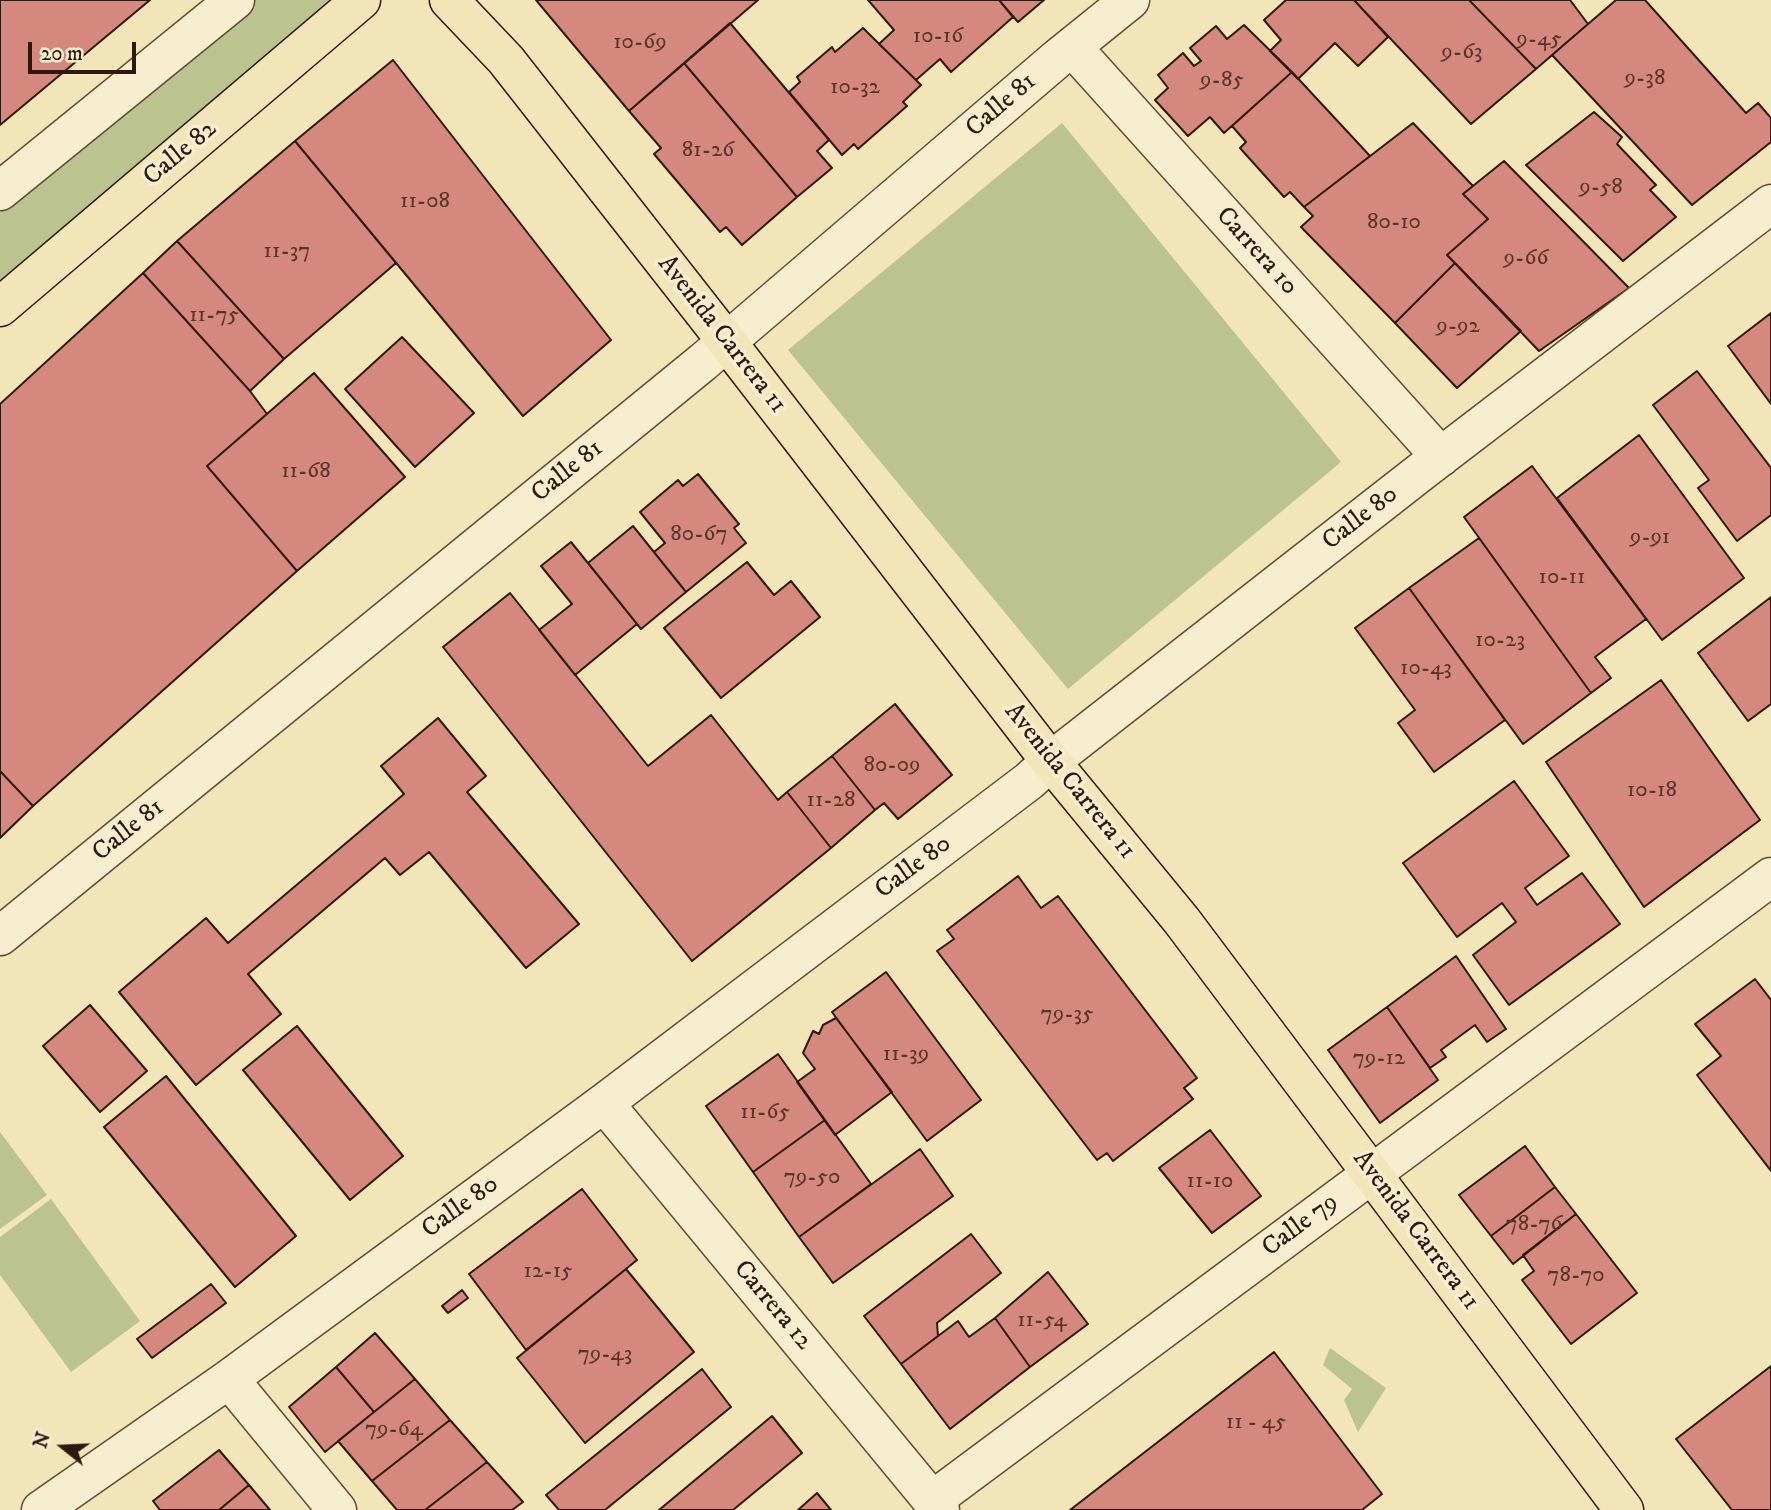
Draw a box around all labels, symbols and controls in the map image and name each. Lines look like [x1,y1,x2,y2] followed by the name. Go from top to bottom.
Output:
[913,23,963,51] house number: 10-16
[1516,26,1562,54] house number: 9-45
[32,28,140,72] scale bar
[613,29,667,57] house number: 10-69
[1441,39,1483,67] house number: 9-63
[41,41,83,67] text: 20 m
[1625,65,1665,93] house number: 9-38
[961,67,1043,145] street label: Calle 81
[1200,67,1244,95] house number: 9-85
[830,74,880,102] house number: 10-32
[138,114,224,194] street label: Calle 82
[682,137,734,165] house number: 81-26
[1579,174,1623,202] house number: 9-58
[400,188,450,216] house number: 11-08
[1208,201,1304,303] street label: Carrera 10
[1367,209,1421,237] house number: 80-10
[264,238,310,266] house number: 11-37
[1504,245,1548,273] house number: 9-66
[650,250,792,420] street label: Avenida Carrera 11
[189,302,239,330] house number: 11-75
[1436,313,1480,341] house number: 9-92
[526,434,610,510] street label: Calle 81
[281,458,331,486] house number: 11-68
[1317,480,1405,558] street label: Calle 80
[670,521,728,549] house number: 80-67
[1630,524,1670,552] house number: 9-91
[1539,564,1585,592] house number: 10-11
[1475,627,1525,655] house number: 10-23
[1400,655,1452,683] house number: 10-43
[996,698,1142,866] street label: Avenida Carrera 11
[863,752,921,780] house number: 80-09
[1627,777,1677,805] house number: 10-18
[806,787,856,815] house number: 11-28
[87,793,171,869] street label: Calle 81
[870,829,958,907] street label: Calle 80
[1041,1001,1093,1029] house number: 79-35
[883,1041,929,1069] house number: 11-39
[1353,1045,1405,1073] house number: 79-12
[740,1099,790,1127] house number: 11-65
[1345,1145,1485,1317] street label: Avenida Carrera 11
[784,1164,840,1192] house number: 79-50
[1187,1168,1233,1196] house number: 11-10
[417,1170,505,1246] street label: Calle 80
[1257,1187,1345,1265] street label: Calle 79
[1506,1211,1562,1239] house number: 78-76
[726,1255,818,1357] street label: Carrera 12
[524,1258,572,1286] house number: 12-15
[1547,1262,1605,1290] house number: 78-70
[1017,1307,1067,1335] house number: 11-54
[578,1341,632,1369] house number: 79-43
[1226,1409,1286,1437] house number: 11 - 45
[28,1412,98,1482] north arrow
[365,1416,423,1444] house number: 79-64
[29,1429,56,1451] text: N

